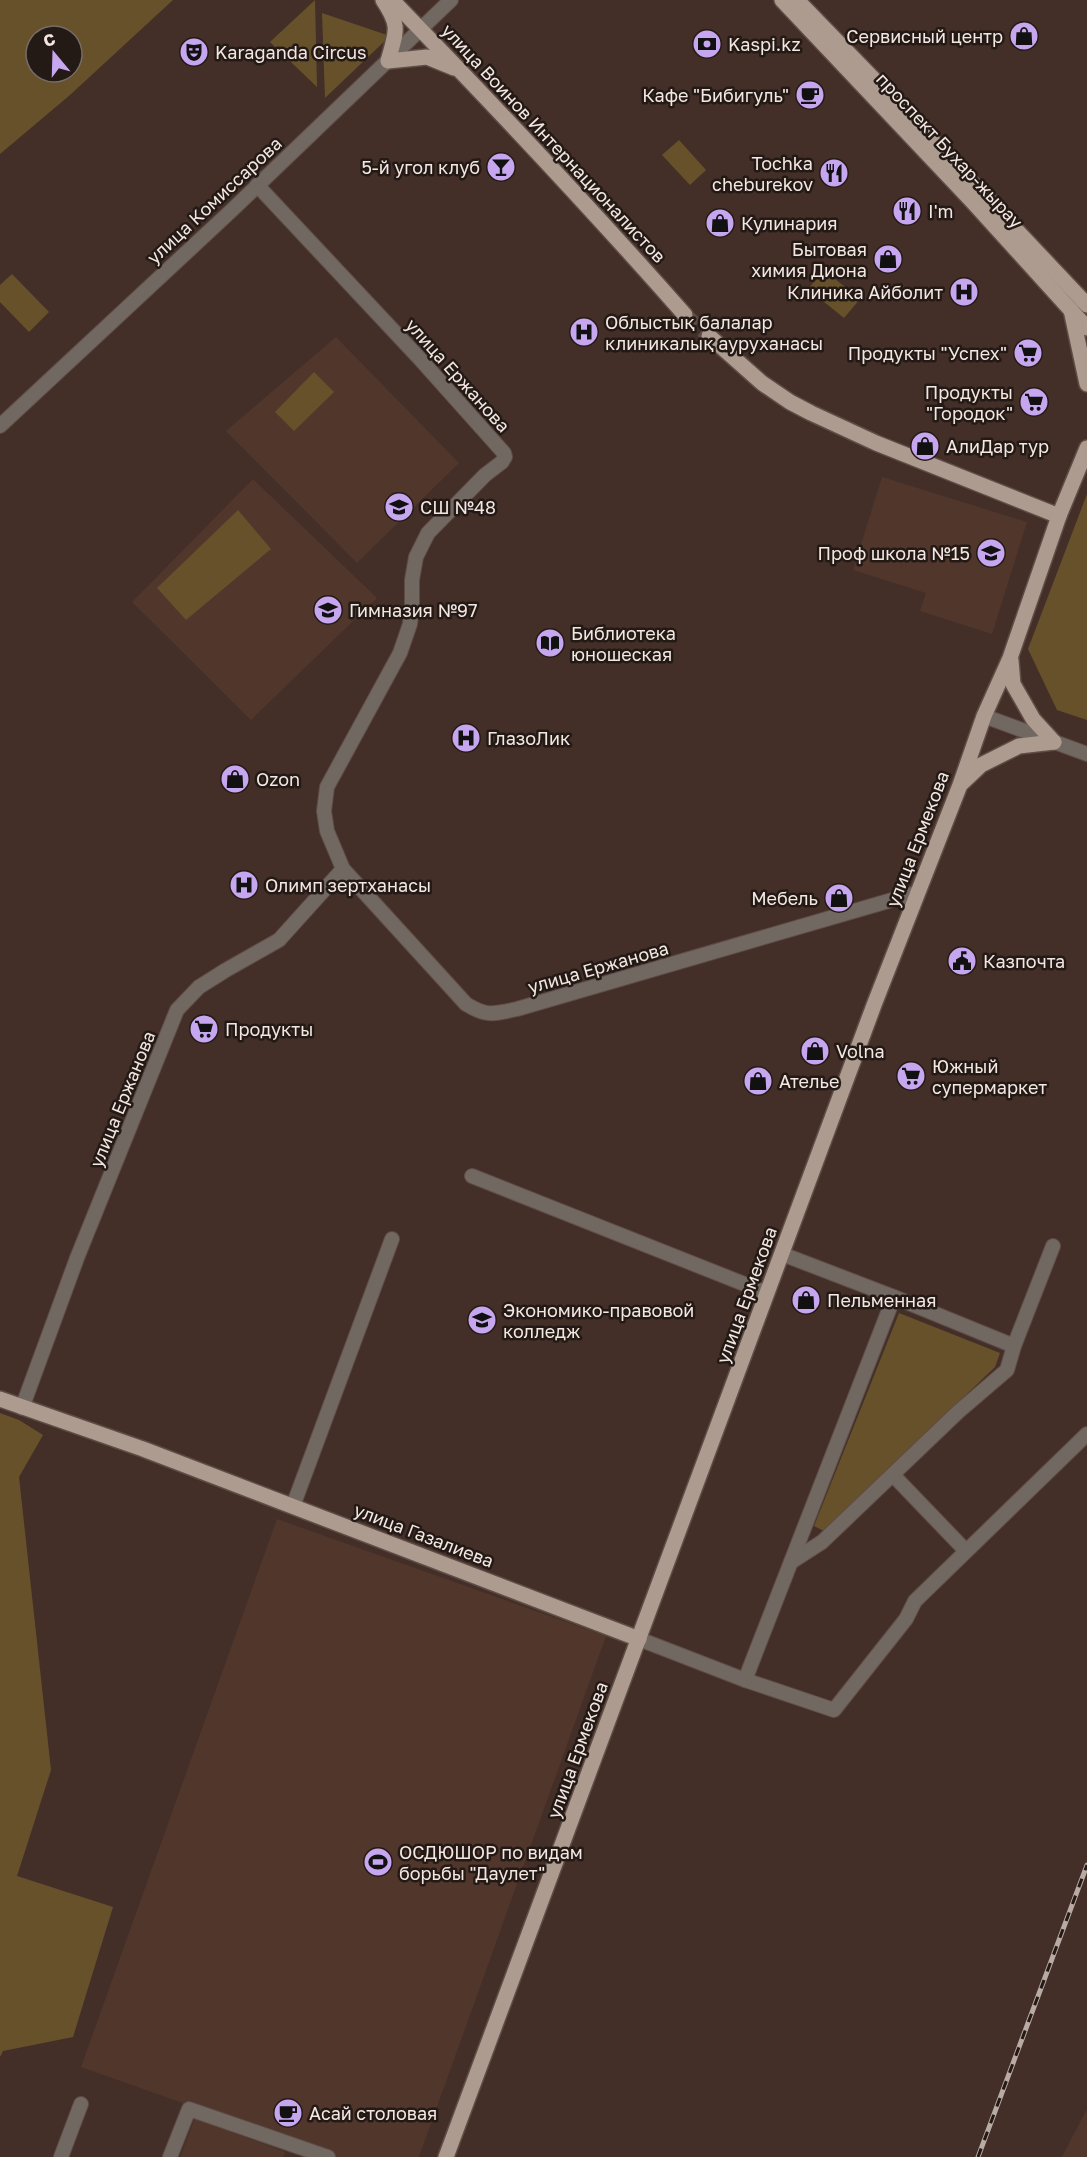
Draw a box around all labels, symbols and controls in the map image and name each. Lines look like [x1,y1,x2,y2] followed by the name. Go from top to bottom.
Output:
[437,19,671,267] street label: улица Воинов Интернационалистов
[1008,20,1040,52] shop icon: Сервисный центр
[24,24,84,84] north arrow
[846,25,1003,47] place label: Сервисный центр
[691,28,723,60] bank icon: Kaspi.kz
[40,29,58,51] text: С
[728,33,801,55] place label: Kaspi.kz
[178,36,210,68] theatre icon: Karaganda Circus
[215,41,367,63] place label: Karaganda Circus
[872,68,1028,232] street label: проспект Бухар-жырау
[794,79,826,111] cafe icon: Кафе "Бибигуль"
[642,84,789,106] place label: Кафе "Бибигуль"
[142,132,286,268] street label: улица Комиссарова
[485,151,517,183] bar icon: 5-й угол клуб
[712,152,813,195] place label: Tochka cheburekov
[361,156,480,178] place label: 5-й угол клуб
[818,157,850,189] restaurant icon: Tochka cheburekov
[891,195,923,227] restaurant icon: I'm
[928,200,954,222] place label: I'm
[704,207,736,239] shop icon: Кулинария
[741,212,838,234] place label: Кулинария
[751,238,867,281] place label: Бытовая химия Диона
[872,243,904,275] shop icon: Бытовая химия Диона
[948,276,980,308] hospital icon: Клиника Айболит
[787,281,943,303] place label: Клиника Айболит
[605,311,823,354] place label: Облыстық балалар клиникалық ауруханасы
[401,314,515,436] street label: улица Ержанова
[568,316,600,348] hospital icon: Облыстық балалар клиникалық ауруханасы
[1012,337,1044,369] supermarket icon: Продукты "Успех"
[848,342,1007,364] place label: Продукты "Успех"
[925,381,1013,424] place label: Продукты "Городок"
[1018,386,1050,418] supermarket icon: Продукты "Городок"
[909,430,941,462] shop icon: АлиДар тур
[946,435,1049,457] place label: АлиДар тур
[383,491,415,523] school or university icon: СШ №48
[420,496,496,518] place label: СШ №48
[975,537,1007,569] school or university icon: Проф школа №15
[818,542,970,564] place label: Проф школа №15
[312,594,344,626] school or university icon: Гимназия №97
[349,599,478,621] place label: Гимназия №97
[571,622,676,665] place label: Библиотека юношеская
[534,627,566,659] library icon: Библиотека юношеская
[450,722,482,754] hospital icon: ГлазоЛик
[487,727,570,749] place label: ГлазоЛик
[219,763,251,795] shop icon: Ozon
[256,768,300,790] place label: Ozon
[881,768,953,910] street label: улица Ермекова
[228,869,260,901] hospital icon: Олимп зертханасы
[265,874,431,896] place label: Олимп зертханасы
[823,882,855,914] shop icon: Мебель
[751,887,818,909] place label: Мебель
[525,936,671,998] street label: улица Ержанова
[946,945,978,977] public building icon: Казпочта
[983,950,1065,972] place label: Казпочта
[188,1013,220,1045] supermarket icon: Продукты
[225,1018,313,1040] place label: Продукты
[85,1027,159,1171] street label: улица Ержанова
[799,1035,831,1067] shop icon: Volna
[836,1040,885,1062] place label: Volna
[932,1055,1047,1098] place label: Южный супермаркет
[895,1060,927,1092] supermarket icon: Южный супермаркет
[742,1065,774,1097] shop icon: Ателье
[779,1070,839,1092] place label: Ателье
[711,1224,781,1366] street label: улица Ермекова
[790,1284,822,1316] shop icon: Пельменная
[827,1289,937,1311] place label: Пельменная
[503,1299,694,1342] place label: Экономико-правовой колледж
[466,1304,498,1336] school or university icon: Экономико-правовой колледж
[351,1498,497,1572] street label: улица Газалиева
[542,1679,612,1821] street label: улица Ермекова
[399,1841,583,1884] place label: ОСДЮШОР по видам борьбы "Даулет"
[362,1846,394,1878] sports icon: ОСДЮШОР по видам борьбы "Даулет"
[272,2097,304,2129] cafe icon: Асай столовая
[309,2102,437,2124] place label: Асай столовая

